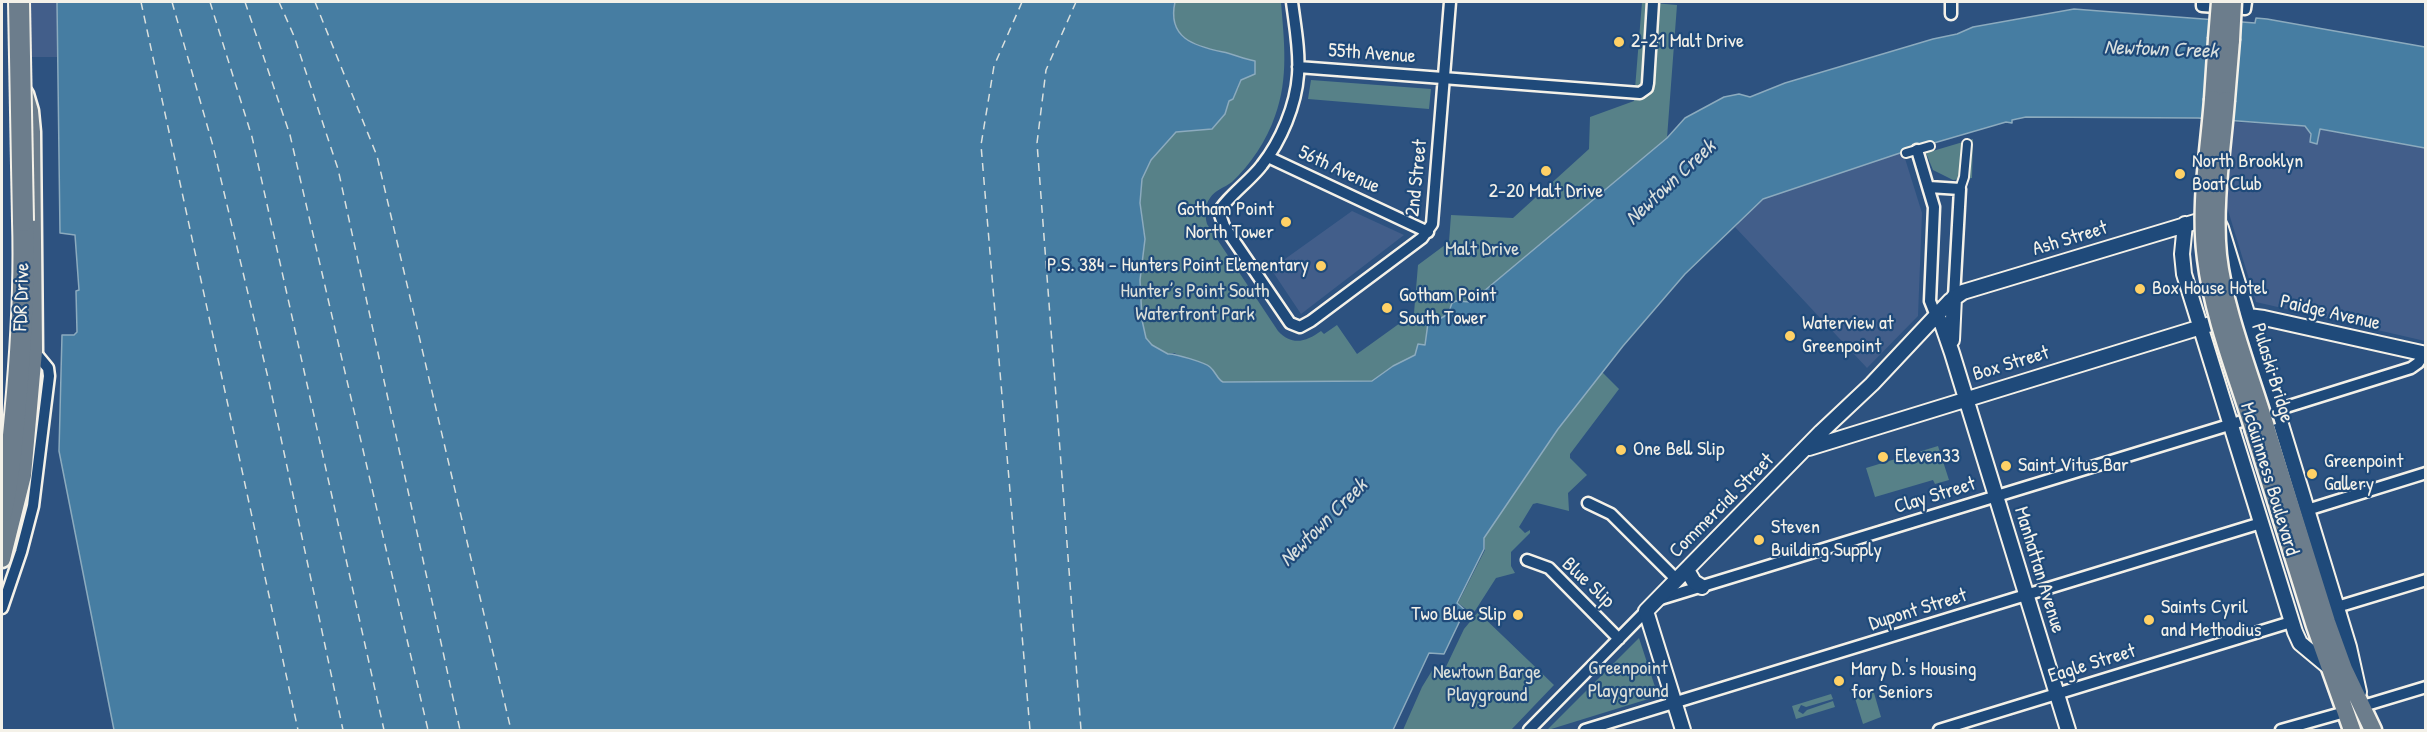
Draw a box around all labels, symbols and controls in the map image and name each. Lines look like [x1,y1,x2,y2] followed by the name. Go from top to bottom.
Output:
[1631,30,1744,54] place label: 2-21 Malt Drive
[1612,35,1626,49] marker: 2-21 Malt Drive
[2104,35,2218,65] water label: Newtown Creek
[1328,39,1416,69] street label: 55th Avenue
[1621,135,1721,231] water label: Newtown Creek
[1401,138,1433,218] street label: 2nd Street
[1294,141,1384,199] street label: 56th Avenue
[2192,150,2303,197] place label: North Brooklyn Boat Club
[1539,164,1553,178] marker: 2-20 Malt Drive
[2173,167,2187,181] marker: North Brooklyn Boat Club
[1489,180,1603,204] place label: 2-20 Malt Drive
[1177,198,1274,245] place label: Gotham Point North Tower
[1279,215,1293,229] marker: Gotham Point North Tower
[2030,216,2110,262] street label: Ash Street
[1445,238,1519,262] park label: Malt Drive
[1047,254,1309,278] place label: P.S. 384 - Hunters Point Elementary
[1314,259,1328,273] marker: P.S. 384 - Hunters Point Elementary
[9,262,35,332] street label: FDR Drive
[2152,277,2267,301] place label: Box House Hotel
[1121,280,1269,327] park label: Hunter’s Point South Waterfront Park
[2133,282,2147,296] marker: Box House Hotel
[1399,284,1496,331] place label: Gotham Point South Tower
[2278,290,2382,336] street label: Paidge Avenue
[1380,301,1394,315] marker: Gotham Point South Tower
[1802,312,1894,359] place label: Waterview at Greenpoint
[2245,320,2299,426] street label: Pulaski Bridge
[1783,329,1797,343] marker: Waterview at Greenpoint
[1970,341,2052,387] street label: Box Street
[2234,400,2304,558] street label: McGuinness Boulevard
[1633,438,1725,462] place label: One Bell Slip
[1614,443,1628,457] marker: One Bell Slip
[1895,445,1960,469] place label: Eleven33
[1665,449,1779,563] street label: Commercial Street
[1876,450,1890,464] marker: Eleven33
[2324,450,2403,497] place label: Greenpoint Gallery
[2018,454,2129,478] place label: Saint Vitus Bar
[1999,459,2013,473] marker: Saint Vitus Bar
[2305,467,2319,481] marker: Greenpoint Gallery
[1891,472,1979,520] street label: Clay Street
[1275,474,1373,572] water label: Newtown Creek
[2008,504,2070,636] street label: Manhattan Avenue
[1771,516,1882,563] place label: Steven Building Supply
[1752,533,1766,547] marker: Steven Building Supply
[1557,553,1619,613] street label: Blue Slip
[1866,584,1970,636] street label: Dupont Street
[2161,596,2261,643] place label: Saints Cyril and Methodius
[1411,603,1506,627] place label: Two Blue Slip
[1511,608,1525,622] marker: Two Blue Slip
[2142,613,2156,627] marker: Saints Cyril and Methodius
[2045,639,2139,689] street label: Eagle Street
[1588,657,1668,704] park label: Greenpoint Playground
[1851,658,1976,705] place label: Mary D.'s Housing for Seniors
[1433,661,1541,708] park label: Newtown Barge Playground
[1832,674,1846,688] marker: Mary D.'s Housing for Seniors

